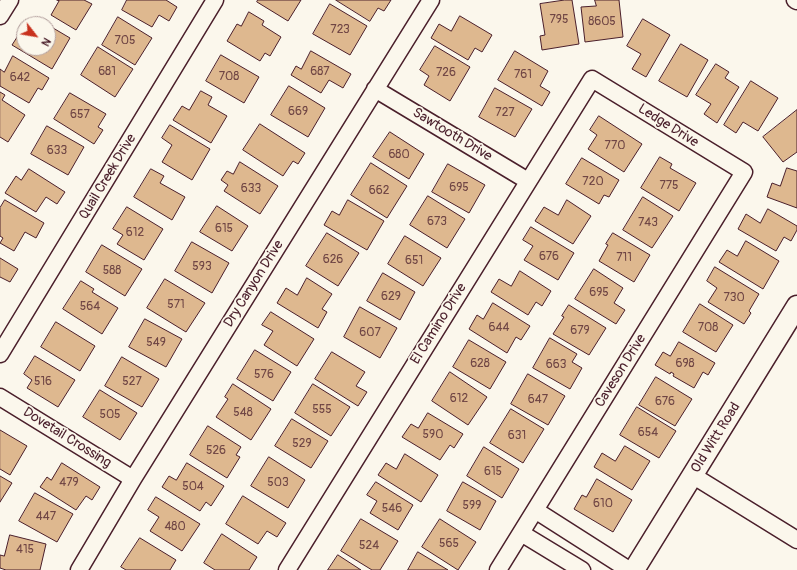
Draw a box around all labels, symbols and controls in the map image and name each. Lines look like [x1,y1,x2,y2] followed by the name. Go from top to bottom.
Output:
[549,13,569,27] house number: 795
[588,15,616,29] house number: 8605
[16,16,56,56] north arrow
[330,23,350,37] house number: 723
[114,34,136,48] house number: 705
[38,35,53,48] text: N
[98,65,116,79] house number: 681
[310,65,330,79] house number: 687
[436,66,456,80] house number: 726
[514,68,532,82] house number: 761
[219,70,239,84] house number: 708
[10,71,30,85] house number: 642
[635,101,701,151] street label: Ledge Drive
[288,105,308,119] house number: 669
[409,105,495,165] street label: Sawtooth Drive
[495,106,515,120] house number: 727
[70,108,90,122] house number: 657
[76,131,140,223] street label: Quail Creek Drive
[605,139,625,153] house number: 770
[47,144,67,158] house number: 633
[388,148,410,162] house number: 680
[582,175,604,189] house number: 720
[659,179,679,193] house number: 775
[449,181,469,195] house number: 695
[241,182,261,196] house number: 633
[369,184,389,198] house number: 662
[427,215,447,229] house number: 673
[638,216,658,230] house number: 743
[215,222,233,236] house number: 615
[126,226,144,240] house number: 612
[221,237,287,331] street label: Dry Canyon Drive
[539,250,559,264] house number: 676
[616,251,632,265] house number: 711
[323,253,343,267] house number: 626
[405,254,423,268] house number: 651
[192,260,212,274] house number: 593
[103,264,121,278] house number: 588
[407,280,471,368] street label: El Camino Drive
[589,286,609,300] house number: 695
[381,290,401,304] house number: 629
[723,291,745,305] house number: 730
[167,298,185,312] house number: 571
[80,300,100,314] house number: 564
[489,321,509,335] house number: 644
[698,321,718,335] house number: 708
[570,324,590,338] house number: 679
[359,326,381,340] house number: 607
[592,331,650,411] street label: Caveson Drive
[146,336,166,350] house number: 549
[470,357,490,371] house number: 628
[675,357,695,371] house number: 698
[546,358,566,372] house number: 663
[254,368,274,382] house number: 576
[34,375,52,389] house number: 516
[122,375,142,389] house number: 527
[450,392,468,406] house number: 612
[528,393,548,407] house number: 647
[655,395,675,409] house number: 676
[688,400,744,476] street label: Old Witt Road
[312,403,332,417] house number: 555
[20,404,114,472] street label: Dovetail Crossing
[233,406,253,420] house number: 548
[99,408,121,422] house number: 505
[638,426,658,440] house number: 654
[423,428,443,442] house number: 590
[508,429,526,443] house number: 631
[292,437,312,451] house number: 529
[206,444,226,458] house number: 526
[484,465,502,479] house number: 615
[59,476,79,490] house number: 479
[267,476,289,490] house number: 503
[182,480,204,494] house number: 504
[593,497,613,511] house number: 610
[463,499,481,513] house number: 599
[382,502,402,516] house number: 546
[36,510,56,524] house number: 447
[164,520,186,534] house number: 480
[439,537,459,551] house number: 565
[359,539,379,553] house number: 524
[16,543,34,557] house number: 415

